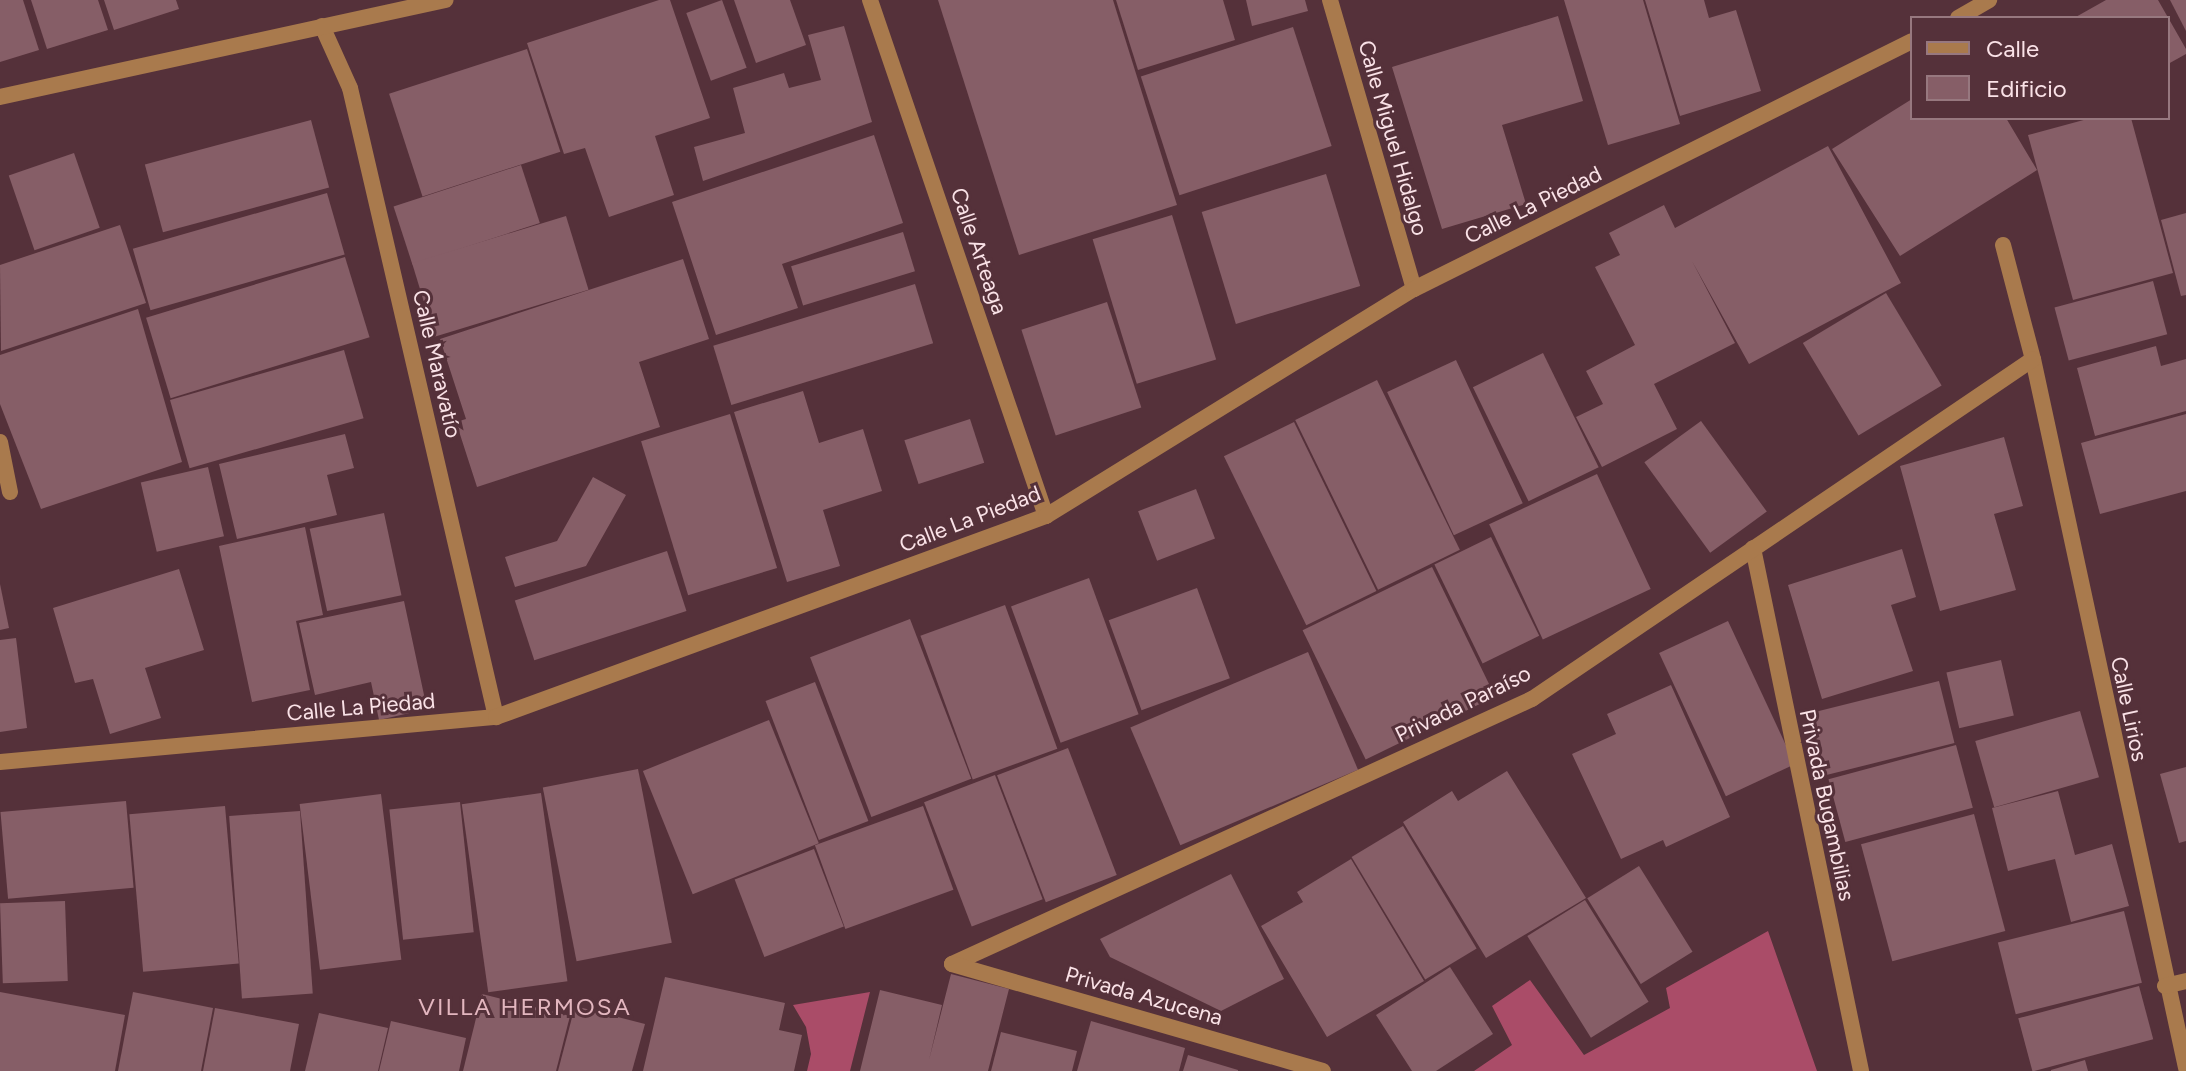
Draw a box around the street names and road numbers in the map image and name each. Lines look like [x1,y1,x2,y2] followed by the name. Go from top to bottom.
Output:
[1353,37,1433,239] street label: Calle Miguel Hidalgo
[1460,160,1606,250] street label: Calle La Piedad
[945,184,1013,318] street label: Calle Arteaga
[407,287,467,441] street label: Calle Maravatío
[896,480,1044,558] street label: Calle La Piedad
[2105,654,2153,764] street label: Calle Lirios
[1391,660,1535,748] street label: Privada Paraíso
[286,687,436,727] street label: Calle La Piedad
[1794,707,1860,903] street label: Privada Bugambilias
[1062,961,1226,1031] street label: Privada Azucena

